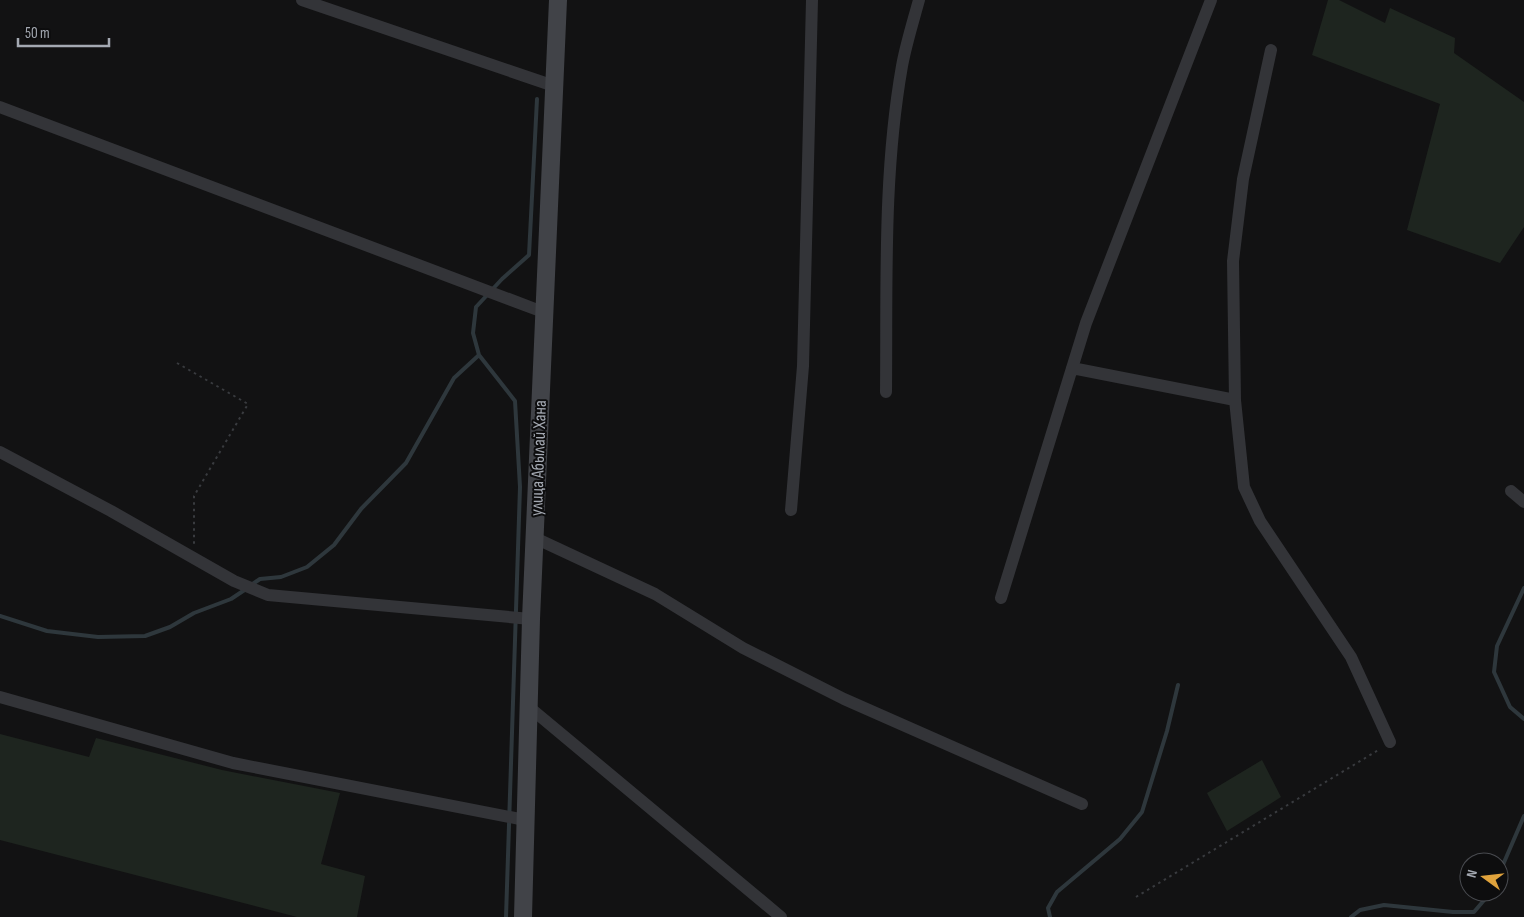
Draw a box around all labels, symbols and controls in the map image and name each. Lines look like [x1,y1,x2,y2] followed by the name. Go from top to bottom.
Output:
[18,15,109,47] scale bar
[25,24,50,43] text: 50 m
[526,400,551,516] street label: улица Абылай Хана
[1459,852,1509,902] north arrow
[1463,868,1481,880] text: N

